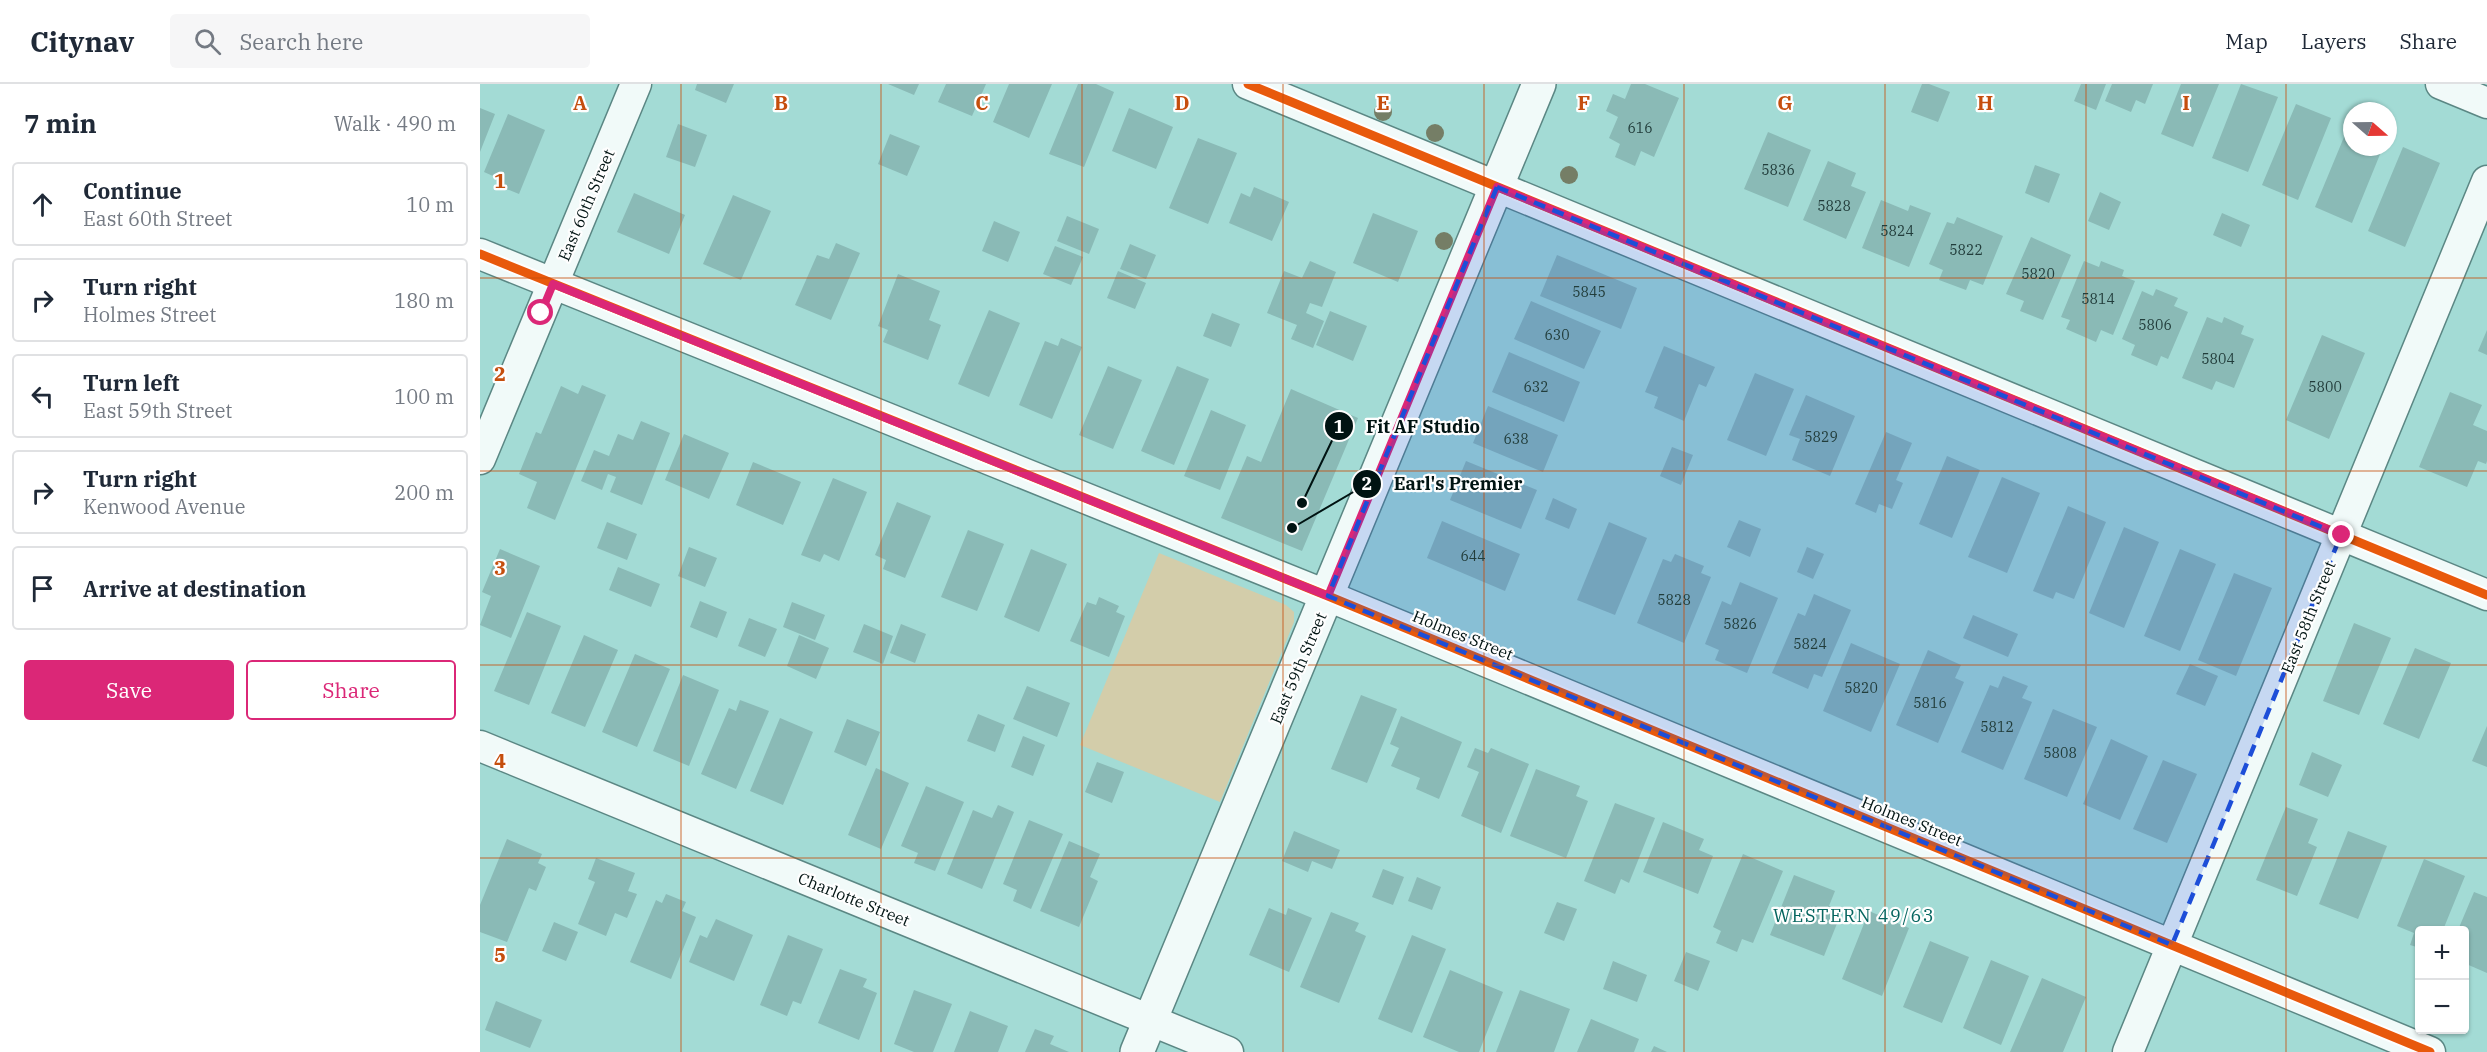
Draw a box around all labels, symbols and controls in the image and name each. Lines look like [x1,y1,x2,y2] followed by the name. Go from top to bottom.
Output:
[170,14,590,68] search box
[30,23,134,60] text: Citynav
[191,25,224,58] icon: search
[239,27,363,56] text: Search here
[2225,27,2268,55] text: Map
[2301,27,2367,55] text: Layers
[2400,27,2457,55] text: Share
[573,89,587,116] text: A
[774,89,788,116] text: B
[975,89,989,116] text: C
[1174,89,1190,116] text: D
[1376,89,1390,116] text: E
[1578,89,1590,116] text: F
[1777,89,1793,116] text: G
[1977,89,1993,116] text: H
[2182,89,2190,116] text: I
[2343,102,2397,156] north arrow
[24,106,97,140] text: 7 min
[334,110,456,137] text: Walk · 490 m
[1627,119,1653,137] house number: 616
[553,146,619,264] street label: East 60th Street
[1761,161,1795,179] house number: 5836
[494,167,506,194] text: 1
[83,176,182,205] text: Continue
[26,188,59,221] icon: ahead
[406,191,454,218] text: 10 m
[1817,197,1851,215] house number: 5828
[83,205,232,232] text: East 60th Street
[1880,222,1914,240] house number: 5824
[1949,241,1983,259] house number: 5822
[2021,265,2055,283] house number: 5820
[83,272,197,301] text: Turn right
[1572,283,1606,301] house number: 5845
[26,284,59,317] icon: right
[394,287,454,314] text: 180 m
[2081,290,2115,308] house number: 5814
[527,299,553,325] route start
[83,301,216,328] text: Holmes Street
[2138,316,2172,334] house number: 5806
[1544,326,1570,344] house number: 630
[2201,350,2235,368] house number: 5804
[494,360,506,387] text: 2
[83,368,179,397] text: Turn left
[1523,378,1549,396] house number: 632
[2308,378,2342,396] house number: 5800
[26,380,59,413] icon: left
[394,383,454,410] text: 100 m
[83,397,232,424] text: East 59th Street
[1324,408,1491,444] callout: Fit AF Studio
[1334,415,1345,438] text: 1
[1366,415,1480,438] text: Fit AF Studio
[1804,428,1838,446] house number: 5829
[1503,430,1529,448] house number: 638
[83,464,197,493] text: Turn right
[1352,466,1535,502] callout: Earl's Premier
[1362,472,1372,495] text: 2
[1394,472,1522,495] text: Earl's Premier
[26,476,59,509] icon: right
[394,479,454,506] text: 200 m
[83,493,245,520] text: Kenwood Avenue
[2328,521,2354,547] route end
[1460,547,1486,565] house number: 644
[494,554,506,581] text: 3
[2276,558,2340,676] street label: East 58th Street
[26,572,59,605] icon: arrive
[83,574,306,603] text: Arrive at destination
[1657,591,1691,609] house number: 5828
[1410,606,1517,664] street label: Holmes Street
[1265,609,1331,727] street label: East 59th Street
[1723,615,1757,633] house number: 5826
[1793,635,1827,653] house number: 5824
[24,660,234,720] button: Save
[246,660,456,720] button: Share
[1844,679,1878,697] house number: 5820
[1913,694,1947,712] house number: 5816
[1980,718,2014,736] house number: 5812
[2043,744,2077,762] house number: 5808
[494,747,506,774] text: 4
[1859,792,1966,850] street label: Holmes Street
[795,868,913,931] street label: Charlotte Street
[1773,904,1935,927] district label: WESTERN 49/63
[2415,926,2469,1034] map controls
[2415,926,2469,980] button: +
[494,941,506,968] text: 5
[2415,980,2469,1034] button: −

